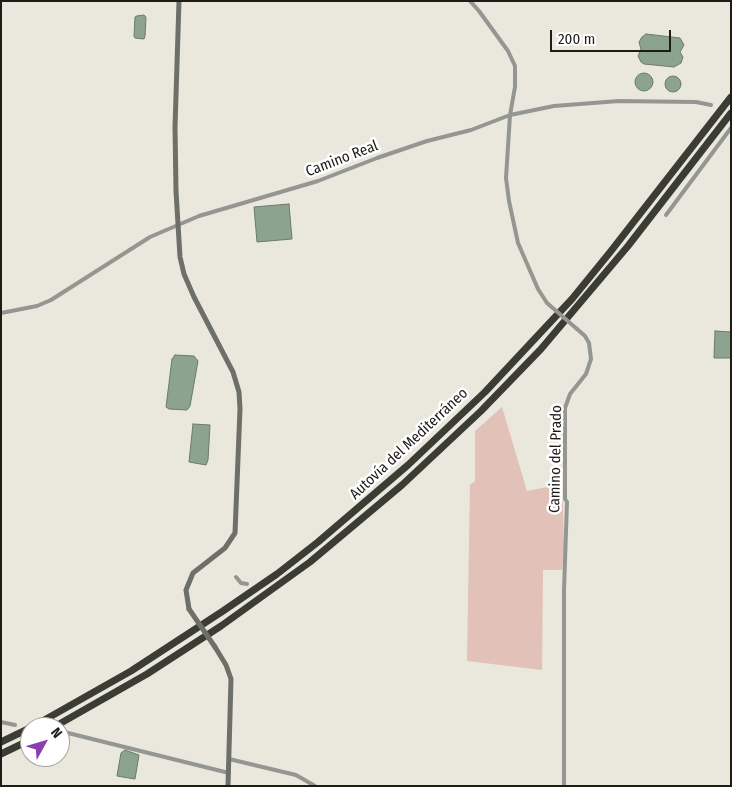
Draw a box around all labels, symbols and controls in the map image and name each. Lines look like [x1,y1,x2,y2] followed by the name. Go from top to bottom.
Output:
[552,20,673,52] scale bar
[558,30,595,48] text: 200 m
[303,137,381,181] street label: Camino Real
[346,385,472,503] street label: Autovía del Mediterráneo
[546,405,566,513] street label: Camino del Prado
[20,717,70,767] north arrow
[47,724,66,741] text: N

